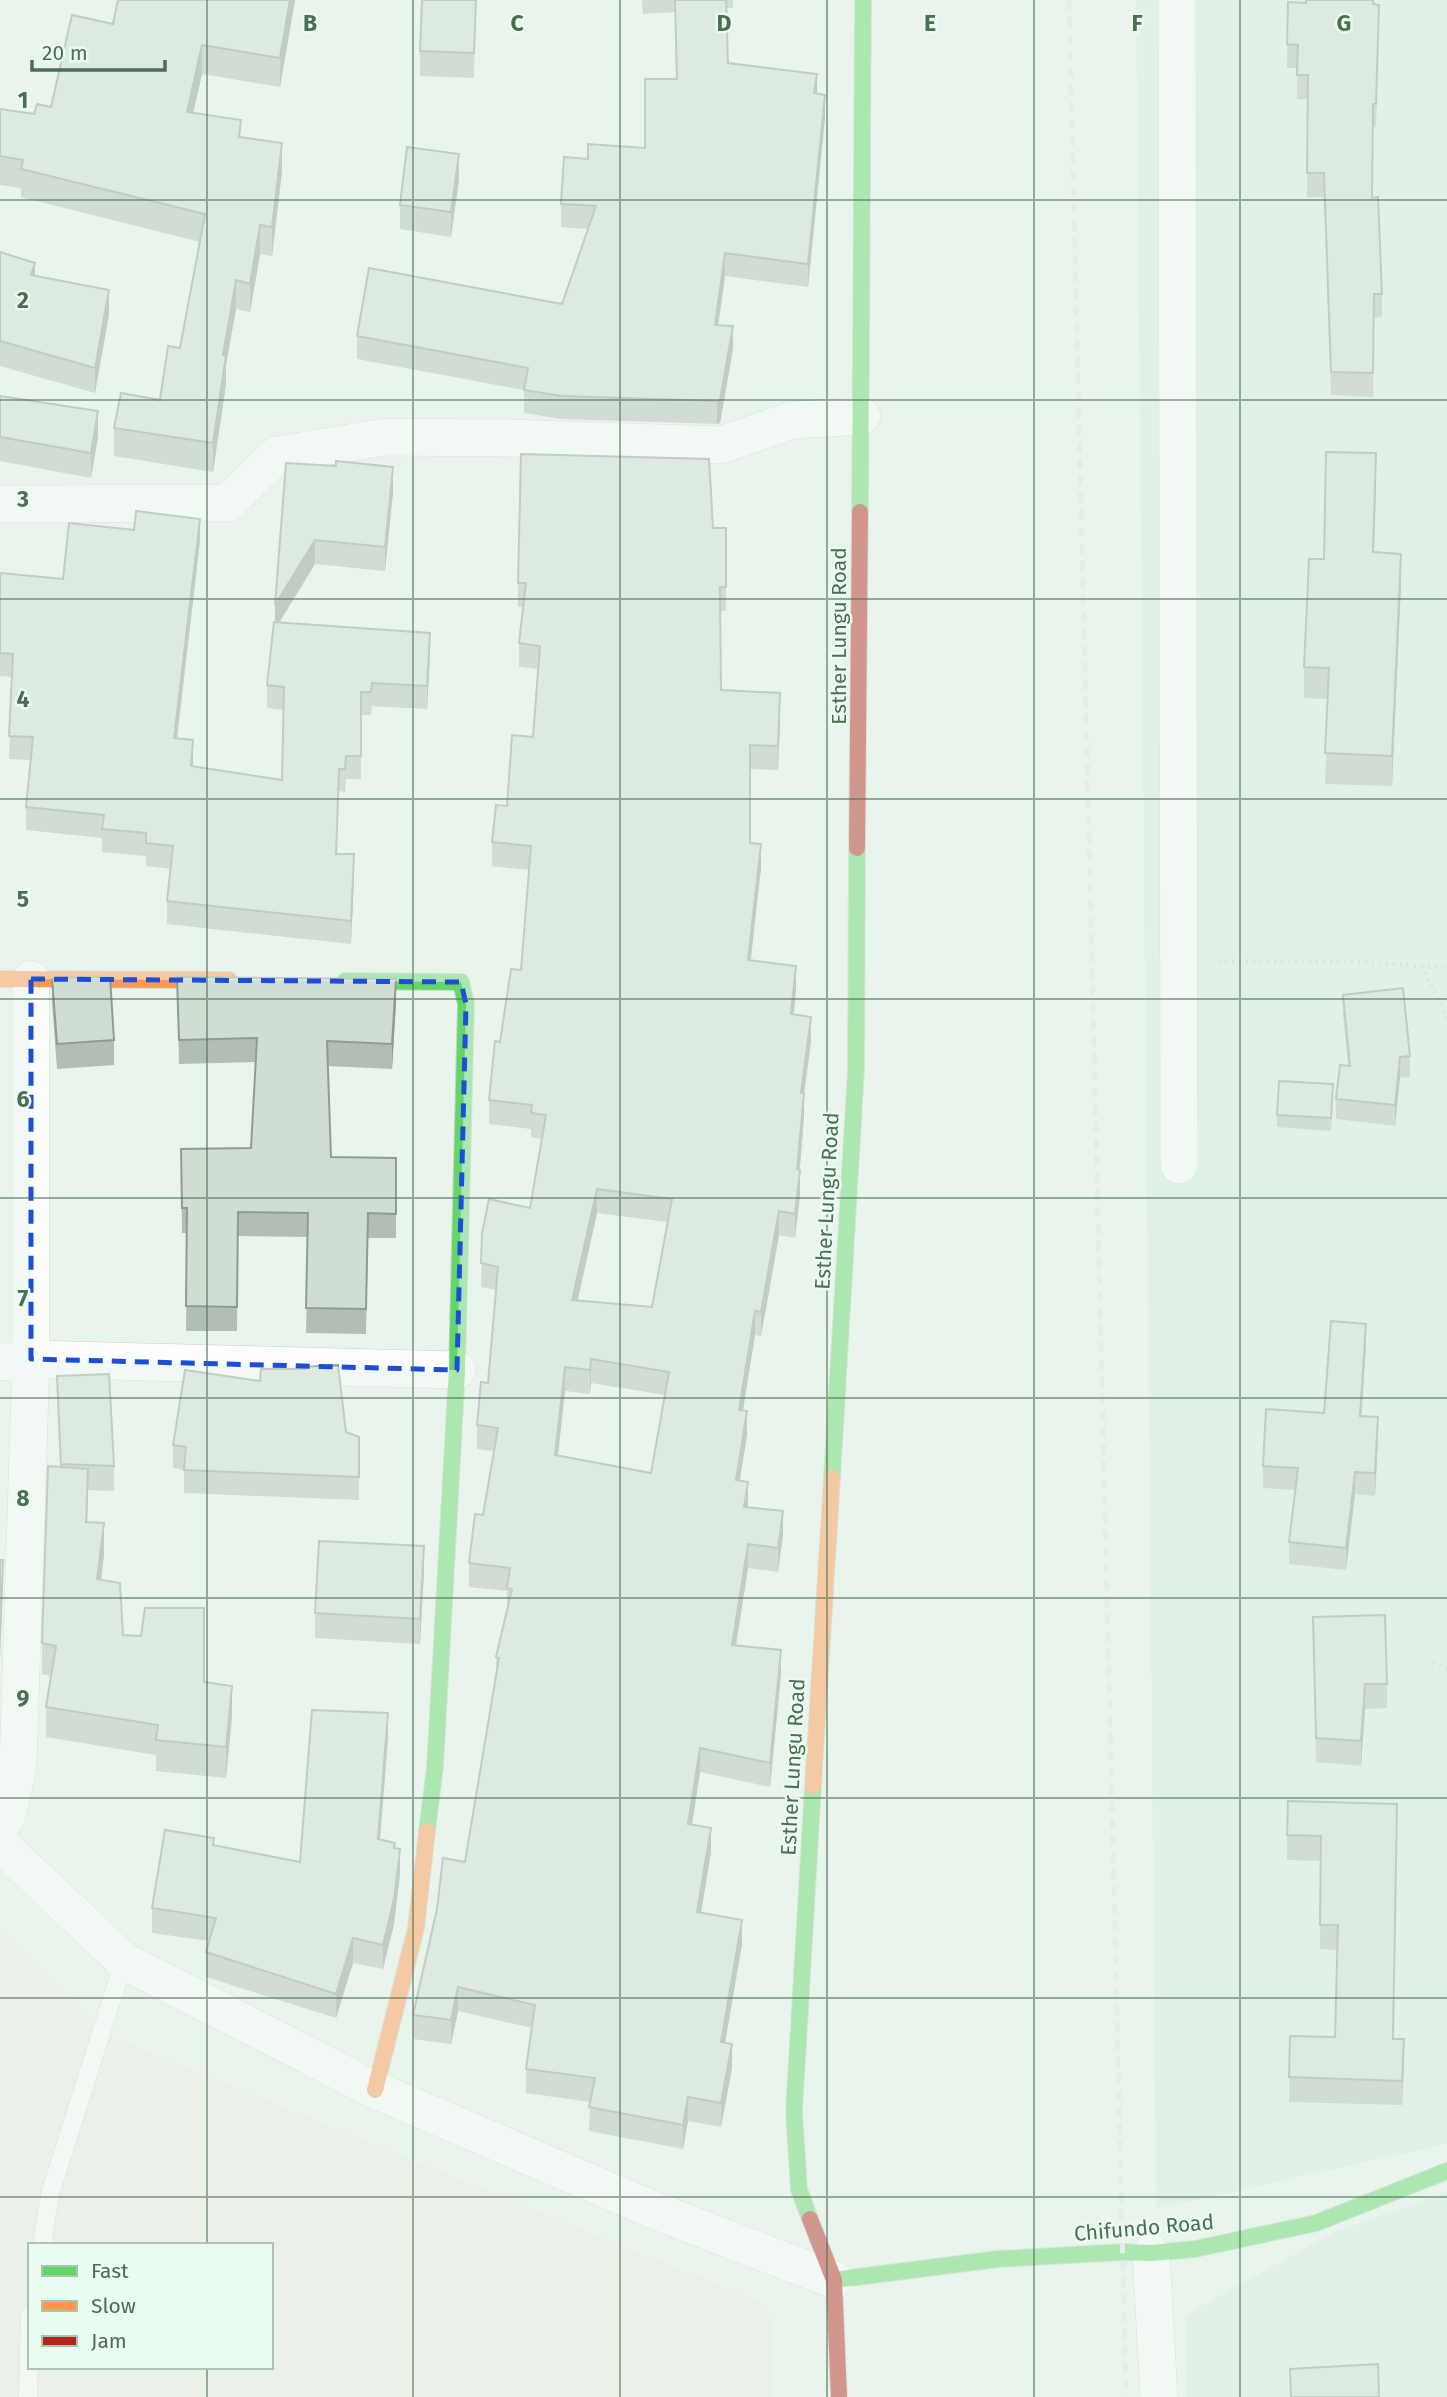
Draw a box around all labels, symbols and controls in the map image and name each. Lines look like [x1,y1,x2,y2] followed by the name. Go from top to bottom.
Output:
[303,9,317,37] text: B
[510,9,524,37] text: C
[717,9,732,37] text: D
[924,9,936,37] text: E
[1131,9,1143,37] text: F
[1337,9,1351,37] text: G
[32,28,164,72] scale bar
[42,40,88,66] text: 20 m
[18,86,28,114] text: 1
[17,286,29,314] text: 2
[16,485,29,513] text: 3
[826,547,852,725] street label: Esther Lungu Road
[17,685,30,713] text: 4
[17,885,29,913] text: 5
[17,1085,30,1113] text: 6
[809,1112,845,1290] street label: Esther Lungu Road
[18,1284,29,1312] text: 7
[16,1484,30,1512] text: 8
[775,1678,811,1856] street label: Esther Lungu Road
[17,1684,30,1712] text: 9
[1073,2209,1215,2247] street label: Chifundo Road
[28,2243,273,2369] legend
[91,2258,129,2284] text: Fast
[91,2293,136,2319] text: Slow
[91,2328,127,2354] text: Jam

